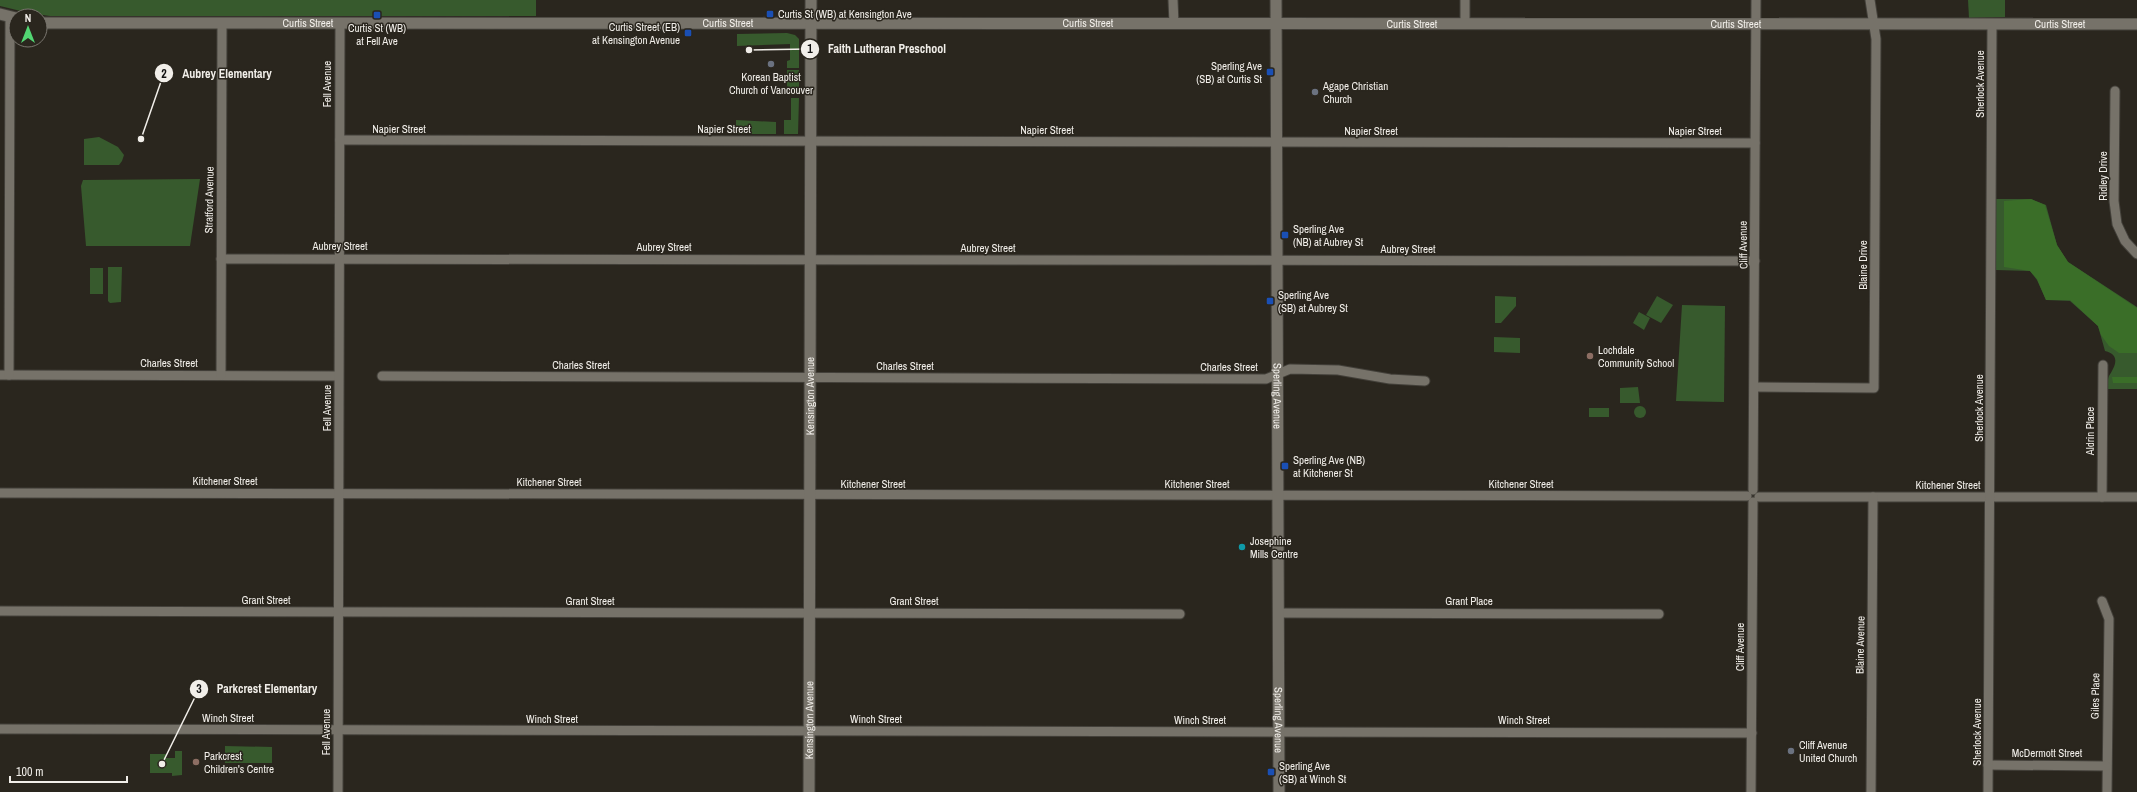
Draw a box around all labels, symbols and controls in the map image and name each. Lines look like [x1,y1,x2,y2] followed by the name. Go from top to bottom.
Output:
[778,7,912,21] place label: Curtis St (WB) at Kensington Ave
[8,8,48,48] north arrow
[765,9,775,19] marker: Curtis St (WB) at Kensington Ave
[372,10,382,20] marker: Curtis St (WB) at Fell Ave
[25,11,31,25] text: N
[283,16,334,30] street label: Curtis Street
[703,16,754,30] street label: Curtis Street
[1063,16,1114,31] street label: Curtis Street
[1387,17,1438,31] street label: Curtis Street
[1711,17,1762,31] street label: Curtis Street
[2035,17,2086,31] street label: Curtis Street
[592,20,680,47] place label: Curtis Street (EB) at Kensington Avenue
[348,21,406,48] place label: Curtis St (WB) at Fell Ave
[683,28,693,38] marker: Curtis Street (EB) at Kensington Avenue
[800,37,954,61] callout: Faith Lutheran Preschool
[807,41,813,57] text: 1
[828,41,946,57] text: Faith Lutheran Preschool
[1973,50,1987,118] street label: Sherlock Avenue
[766,59,776,69] marker: Korean Baptist Church of Vancouver
[1196,59,1262,86] place label: Sperling Ave (SB) at Curtis St
[154,61,280,85] callout: Aubrey Elementary
[320,61,334,107] street label: Fell Avenue
[161,66,167,82] text: 2
[182,66,272,82] text: Aubrey Elementary
[1265,67,1275,77] marker: Sperling Ave (SB) at Curtis St
[729,70,813,97] place label: Korean Baptist Church of Vancouver
[1322,79,1388,106] place label: Agape Christian Church
[1310,87,1320,97] marker: Agape Christian Church
[372,122,426,136] street label: Napier Street
[697,122,751,136] street label: Napier Street
[1020,123,1074,137] street label: Napier Street
[1344,124,1398,138] street label: Napier Street
[1668,124,1722,138] street label: Napier Street
[2096,151,2110,201] street label: Ridley Drive
[201,166,217,234] street label: Stratford Avenue
[1736,221,1750,269] street label: Cliff Avenue
[1293,222,1364,249] place label: Sperling Ave (NB) at Aubrey St
[1280,230,1290,240] marker: Sperling Ave (NB) at Aubrey St
[311,239,368,253] street label: Aubrey Street
[635,240,692,254] street label: Aubrey Street
[1856,240,1870,290] street label: Blaine Drive
[959,241,1016,255] street label: Aubrey Street
[1379,242,1436,256] street label: Aubrey Street
[1278,288,1348,315] place label: Sperling Ave (SB) at Aubrey St
[1265,296,1275,306] marker: Sperling Ave (SB) at Aubrey St
[1598,343,1674,370] place label: Lochdale Community School
[1585,351,1595,361] marker: Lochdale Community School
[140,356,198,370] street label: Charles Street
[803,357,817,435] street label: Kensington Avenue
[552,358,610,372] street label: Charles Street
[876,359,934,373] street label: Charles Street
[1200,360,1258,374] street label: Charles Street
[1270,363,1285,429] street label: Sperling Avenue
[1972,374,1986,442] street label: Sherlock Avenue
[320,385,334,431] street label: Fell Avenue
[2083,407,2097,456] street label: Aldrin Place
[1293,453,1365,480] place label: Sperling Ave (NB) at Kitchener St
[1280,461,1290,471] marker: Sperling Ave (NB) at Kitchener St
[192,474,258,488] street label: Kitchener Street
[516,475,582,489] street label: Kitchener Street
[840,477,906,491] street label: Kitchener Street
[1164,477,1230,491] street label: Kitchener Street
[1488,477,1554,491] street label: Kitchener Street
[1915,478,1981,492] street label: Kitchener Street
[1250,534,1298,561] place label: Josephine Mills Centre
[1237,542,1247,552] marker: Josephine Mills Centre
[241,593,291,607] street label: Grant Street
[565,594,615,608] street label: Grant Street
[889,594,939,608] street label: Grant Street
[1445,594,1493,608] street label: Grant Place
[1852,616,1868,674] street label: Blaine Avenue
[1733,623,1747,671] street label: Cliff Avenue
[2088,673,2102,719] street label: Giles Place
[189,677,325,701] callout: Parkcrest Elementary
[196,681,202,697] text: 3
[217,681,318,697] text: Parkcrest Elementary
[802,681,816,759] street label: Kensington Avenue
[1272,687,1286,753] street label: Sperling Avenue
[1970,698,1984,766] street label: Sherlock Avenue
[319,709,333,755] street label: Fell Avenue
[202,711,255,725] street label: Winch Street
[526,712,579,726] street label: Winch Street
[850,712,903,726] street label: Winch Street
[1174,713,1227,727] street label: Winch Street
[1498,713,1551,727] street label: Winch Street
[1799,738,1857,765] place label: Cliff Avenue United Church
[1786,746,1796,756] marker: Cliff Avenue United Church
[2012,746,2083,760] street label: McDermott Street
[204,749,274,776] place label: Parkcrest Children's Centre
[191,757,201,767] marker: Parkcrest Children's Centre
[10,758,127,784] scale bar
[1279,759,1347,786] place label: Sperling Ave (SB) at Winch St
[16,764,43,780] text: 100 m
[1266,767,1276,777] marker: Sperling Ave (SB) at Winch St

